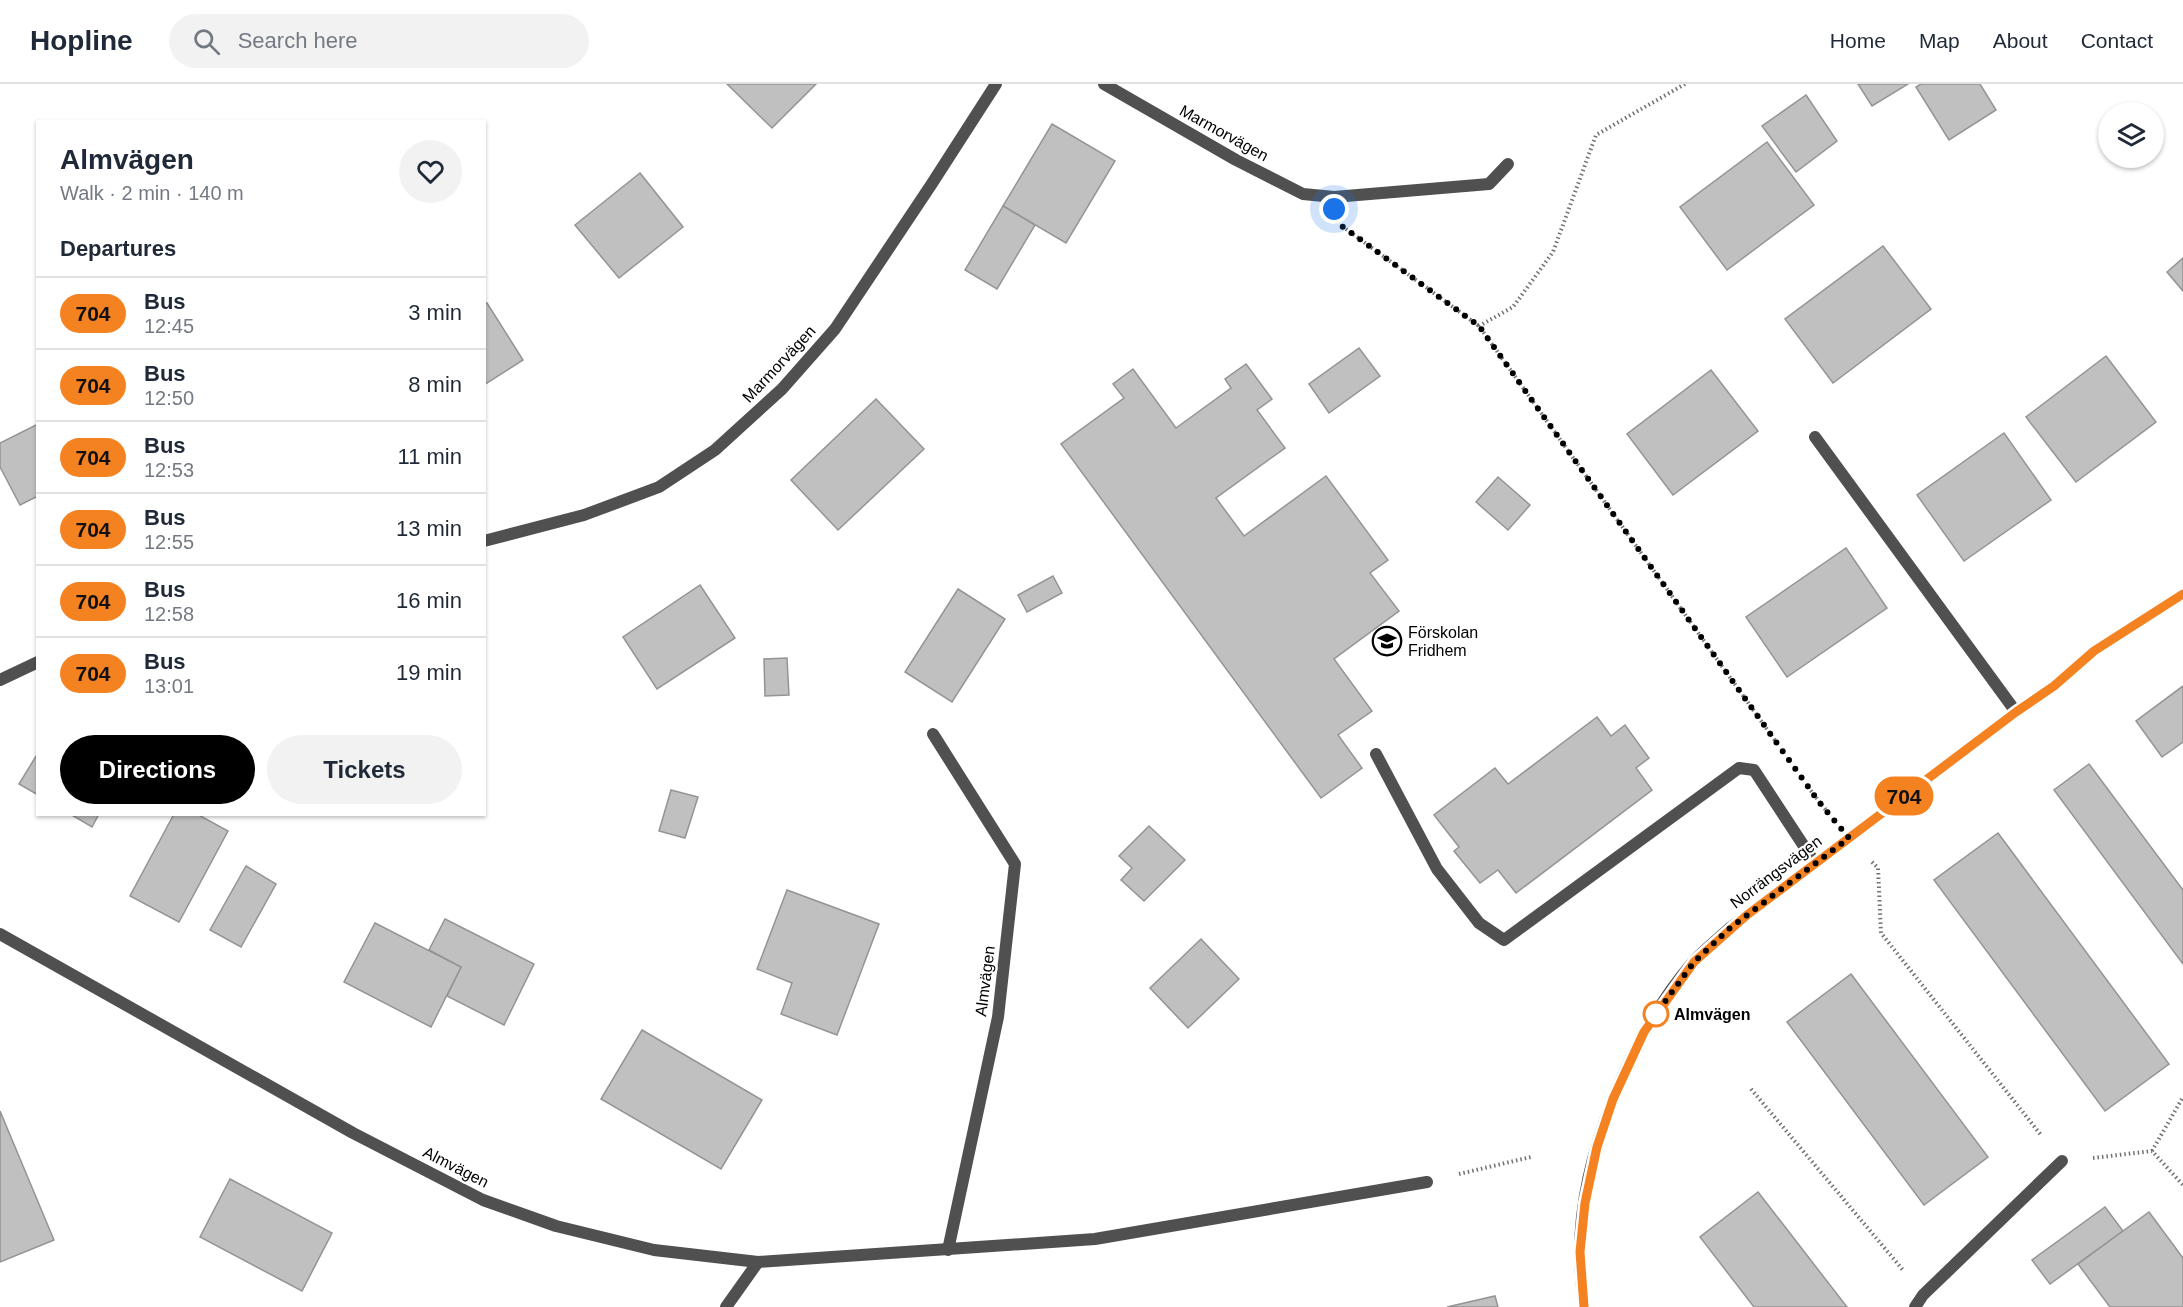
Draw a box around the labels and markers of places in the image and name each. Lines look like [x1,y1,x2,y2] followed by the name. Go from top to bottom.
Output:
[1408,624,1478,659] place label: Förskolan Fridhem
[1371,625,1403,657] school or university icon: Förskolan Fridhem
[1643,1001,1669,1027] marker: Almvägen
[1674,1006,1750,1023] place label: Almvägen

